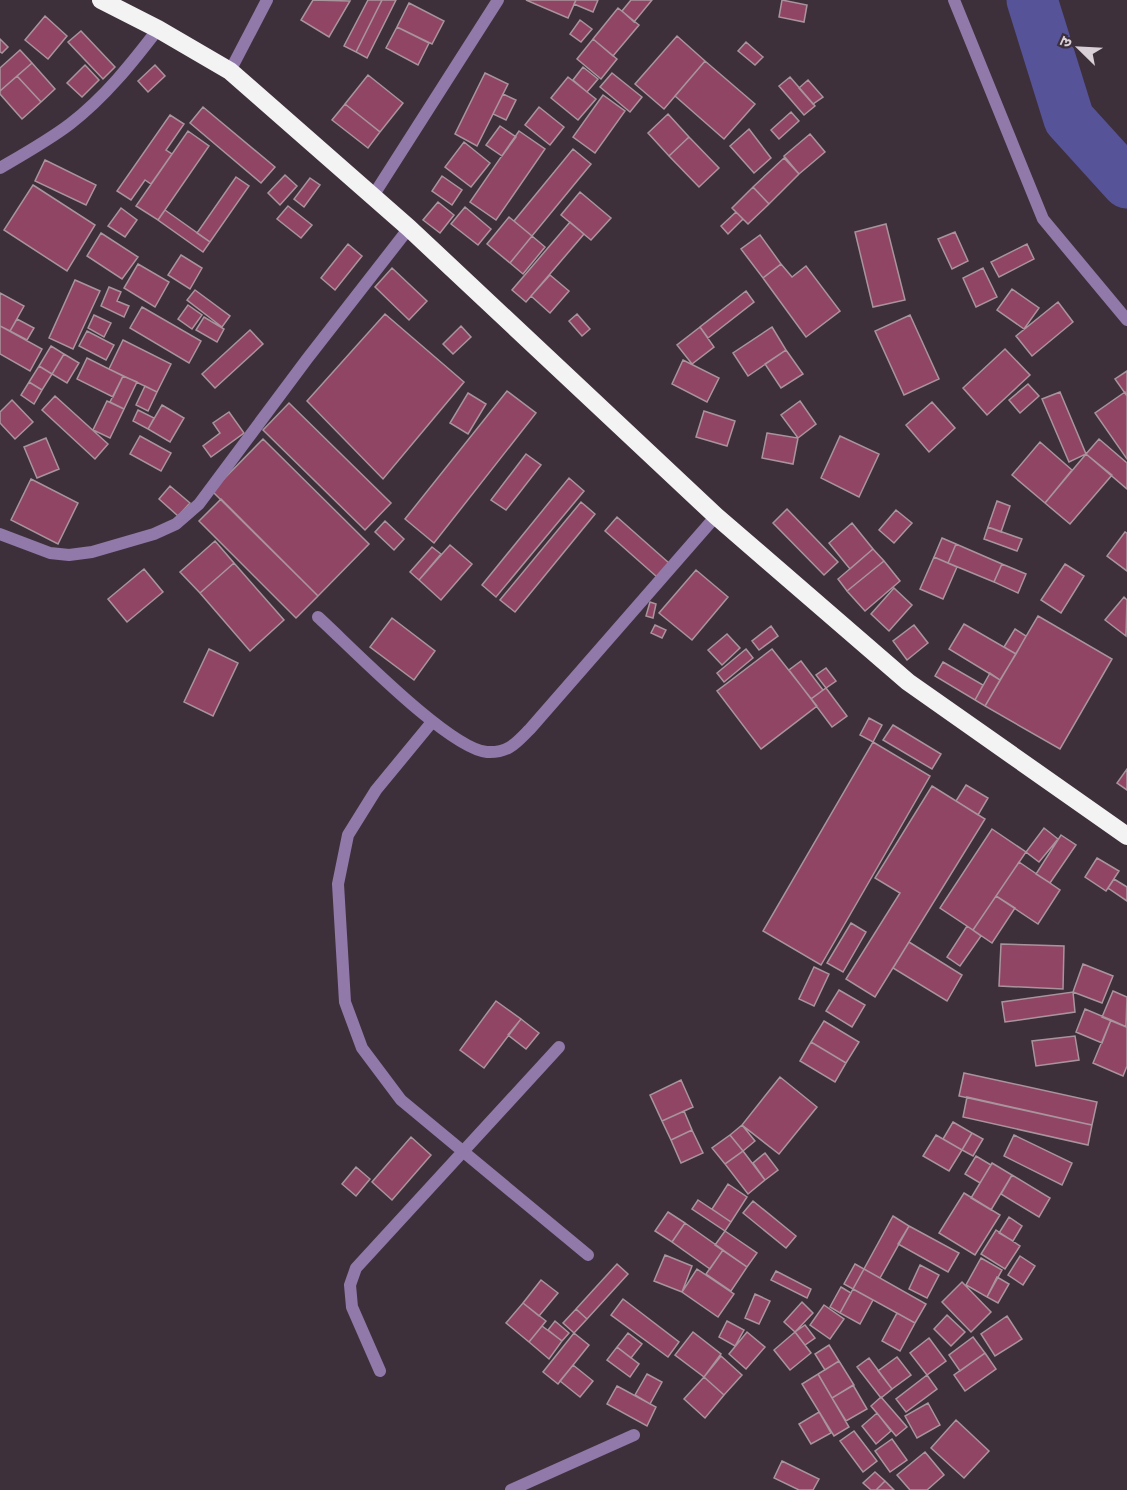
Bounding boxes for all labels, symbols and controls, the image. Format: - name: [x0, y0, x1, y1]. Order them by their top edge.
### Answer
- north arrow: [1049, 18, 1109, 78]
- text: उ: [1055, 33, 1076, 50]

